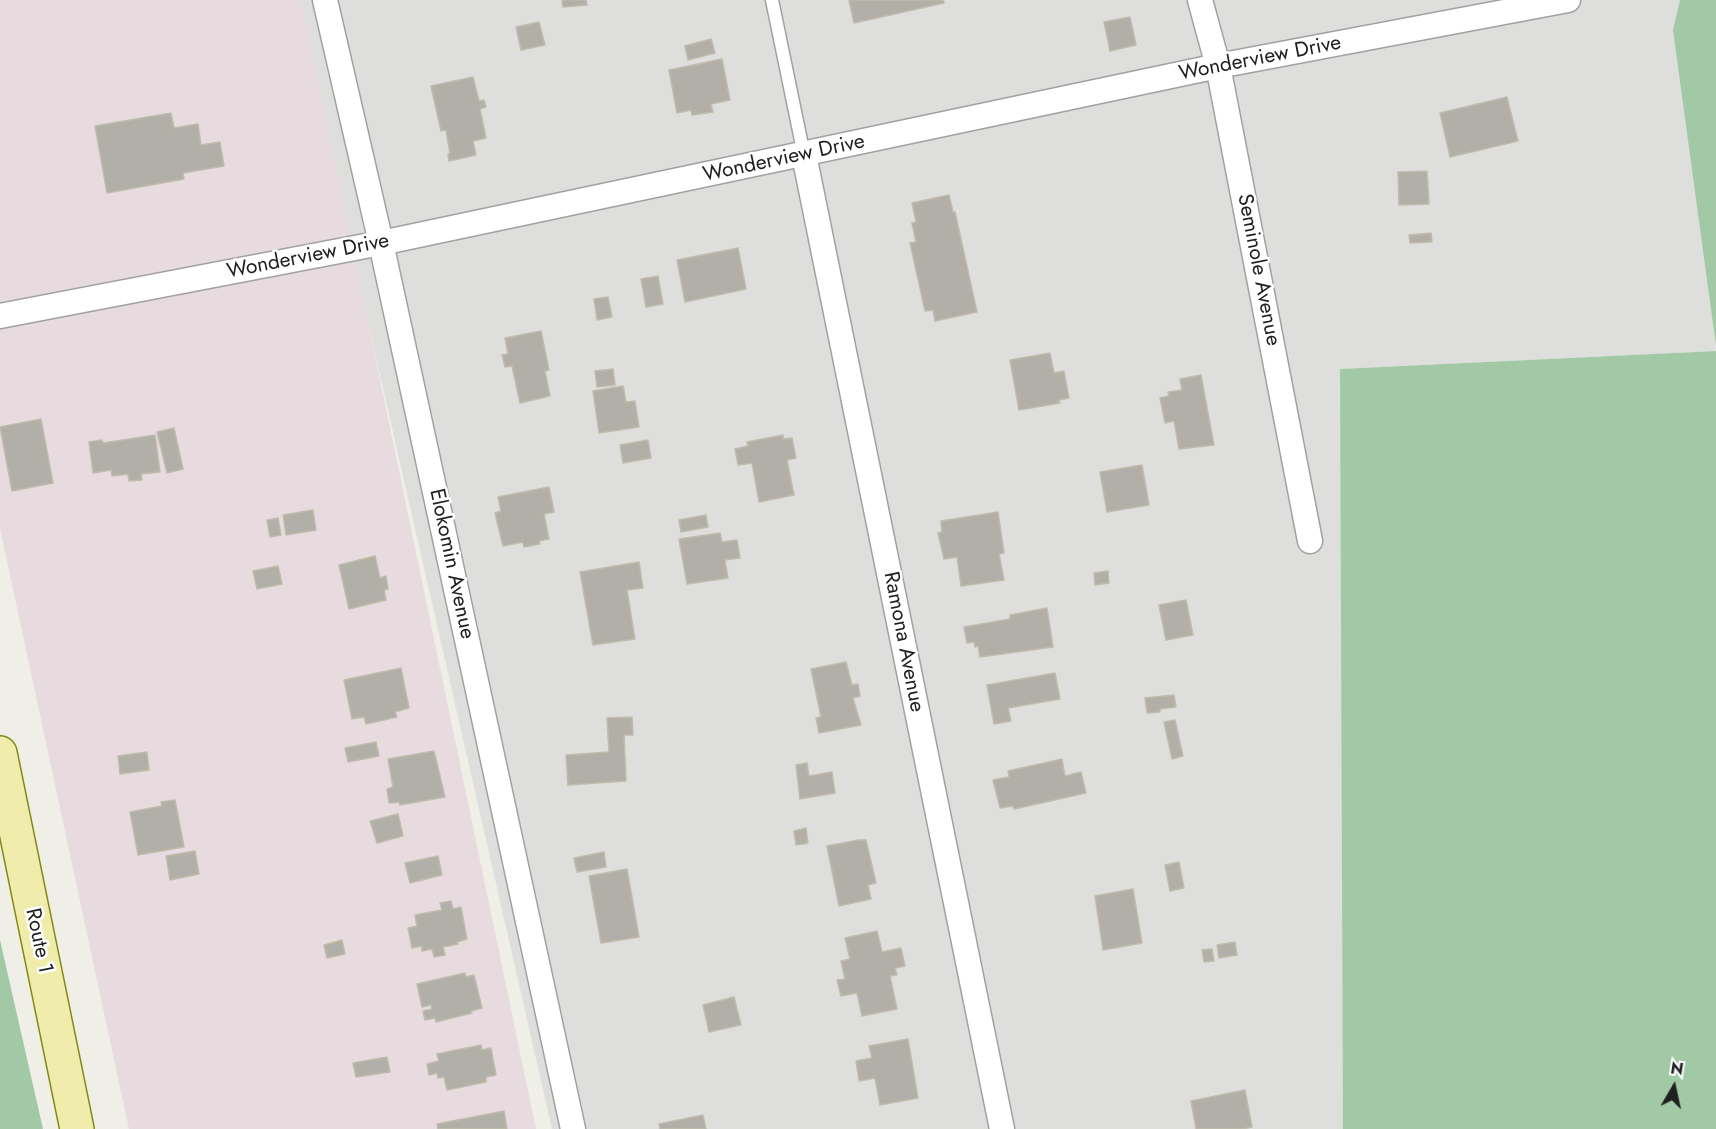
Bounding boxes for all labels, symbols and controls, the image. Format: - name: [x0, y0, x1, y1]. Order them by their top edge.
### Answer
- street label: Wonderview Drive: [1177, 31, 1343, 87]
- street label: Wonderview Drive: [701, 130, 867, 188]
- street label: Seminole Avenue: [1231, 192, 1285, 348]
- street label: Wonderview Drive: [225, 229, 391, 285]
- street label: Elokomin Avenue: [423, 487, 479, 641]
- street label: Ramona Avenue: [877, 570, 929, 714]
- street label: Route 1: [19, 906, 57, 976]
- text: N: [1669, 1056, 1685, 1081]
- north arrow: [1644, 1057, 1704, 1117]

